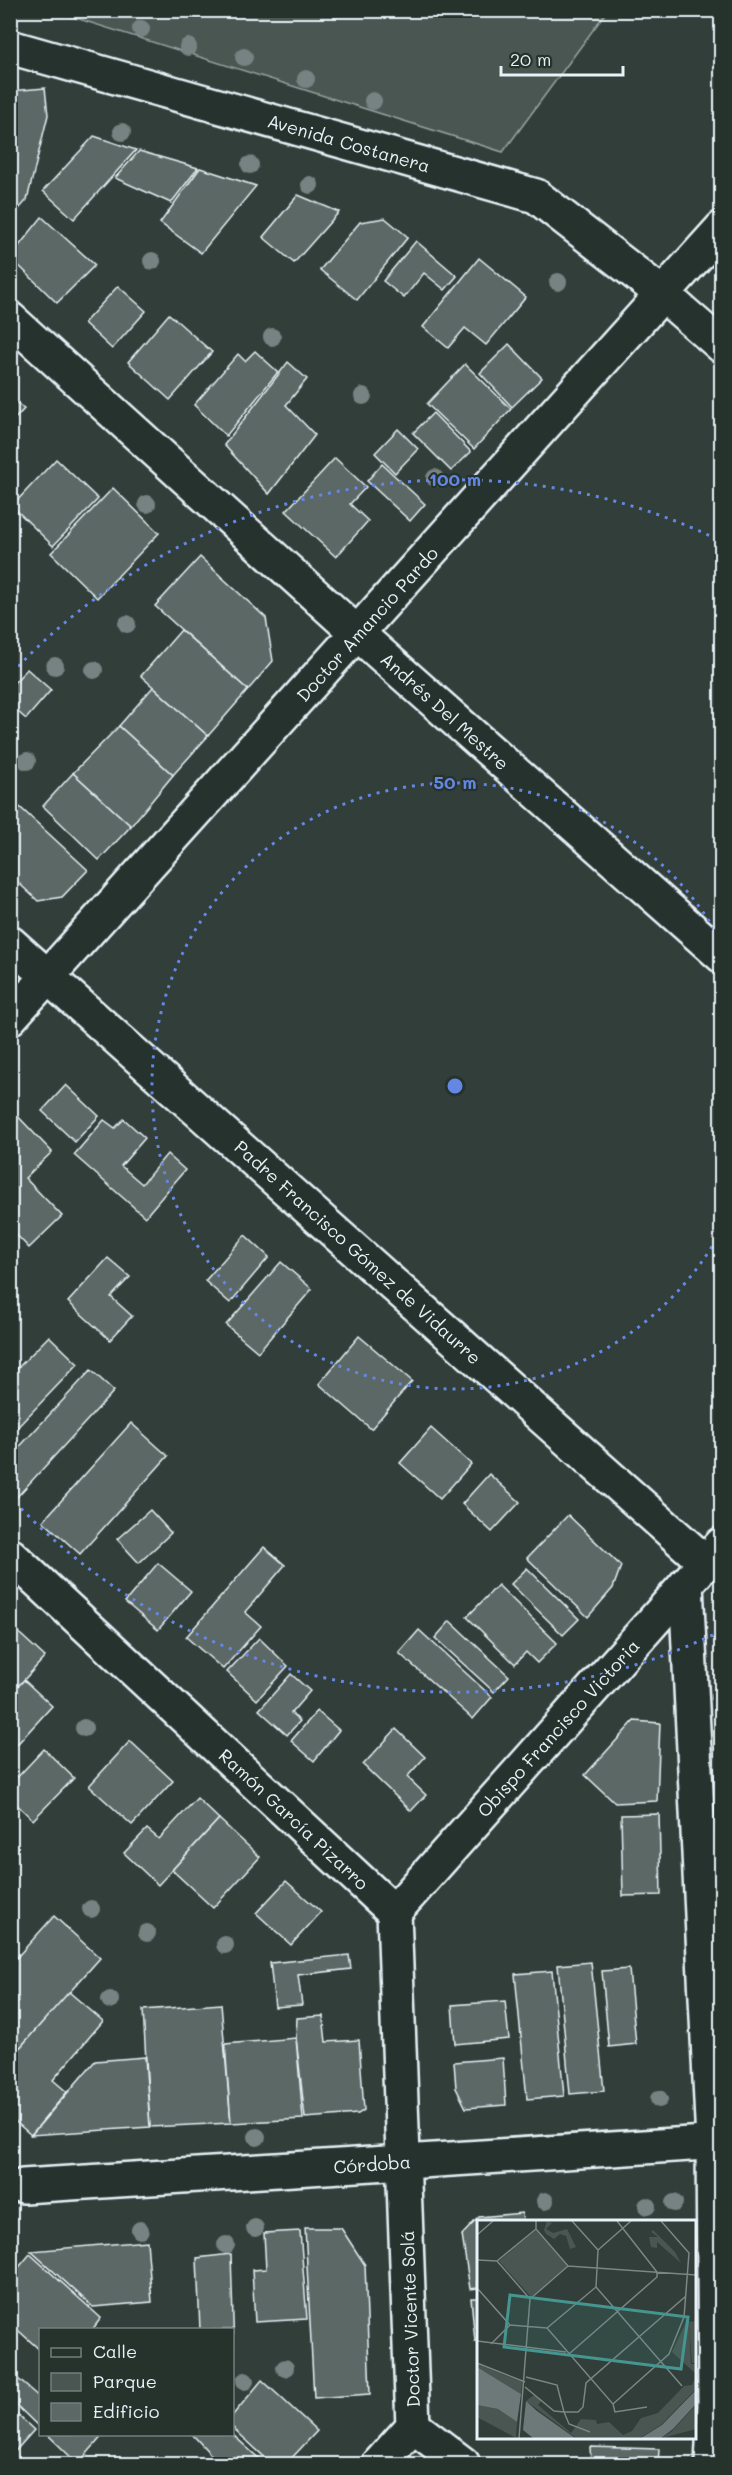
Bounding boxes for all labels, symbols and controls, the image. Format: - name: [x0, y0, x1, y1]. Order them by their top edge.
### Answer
- scale bar: [501, 39, 622, 77]
- text: 20 m: [510, 47, 551, 71]
- street label: Avenida Costanera: [265, 108, 433, 178]
- text: 100 m: [429, 467, 481, 491]
- street label: Doctor Amancio Pardo: [291, 541, 443, 707]
- street label: Andrés Del Mestre: [376, 647, 514, 775]
- text: 50 m: [434, 770, 476, 794]
- centre of rings: [445, 1076, 465, 1096]
- street label: Padre Francisco Gómez de Vidaurre: [230, 1135, 486, 1369]
- street label: Obispo Francisco Victoria: [472, 1634, 644, 1822]
- street label: Ramón García Pizarro: [214, 1743, 374, 1895]
- street label: Córdoba: [333, 2149, 411, 2179]
- inset map: [477, 2220, 696, 2439]
- street label: Doctor Vicente Solá: [395, 2230, 425, 2408]
- legend: [39, 2328, 234, 2436]
- text: Calle: [93, 2339, 137, 2363]
- text: Parque: [93, 2369, 157, 2393]
- text: Edificio: [93, 2399, 160, 2423]

